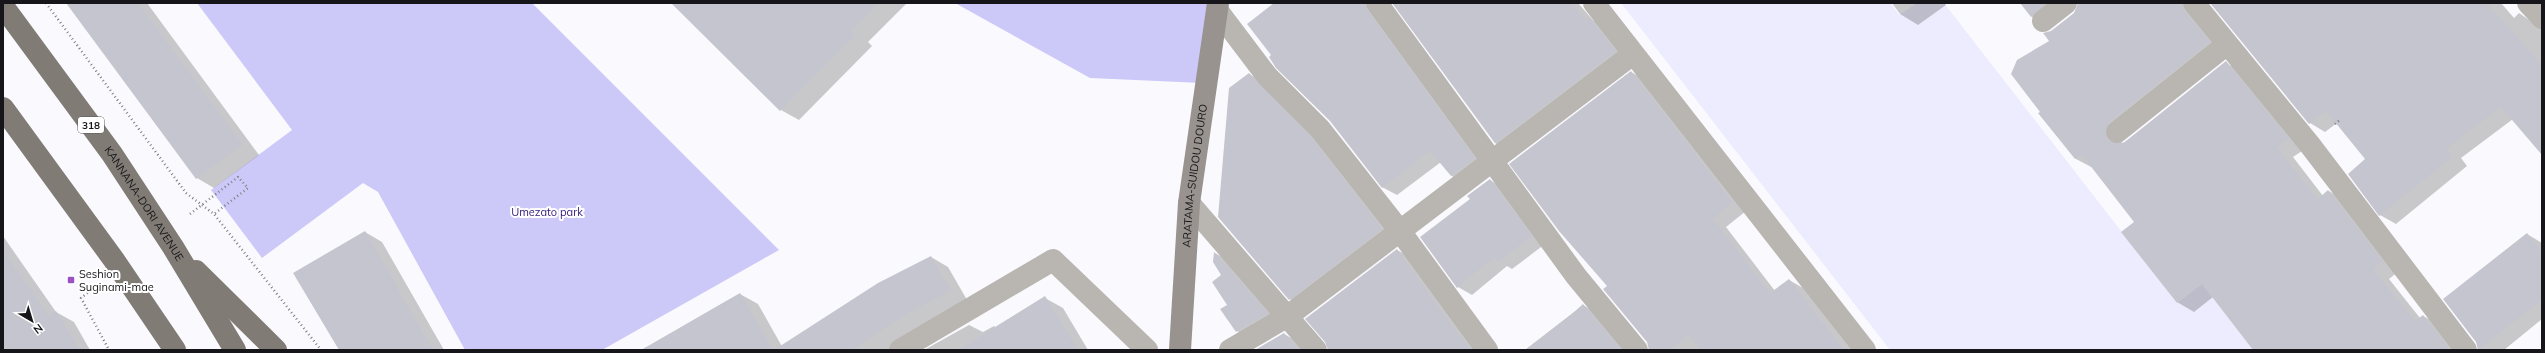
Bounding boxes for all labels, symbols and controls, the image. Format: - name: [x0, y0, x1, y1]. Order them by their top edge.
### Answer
- street label: ARATAMA-SUIDOU DOURO: [1179, 103, 1210, 248]
- road number: 318: [78, 117, 104, 133]
- street label: KANNANA-DORI AVENUE: [102, 143, 187, 264]
- park label: Umezato park: [511, 205, 583, 219]
- place label: Seshion Suginami-mae: [79, 267, 154, 294]
- marker: Seshion Suginami-mae: [66, 275, 76, 285]
- north arrow: [12, 301, 52, 341]
- text: N: [31, 321, 46, 337]

